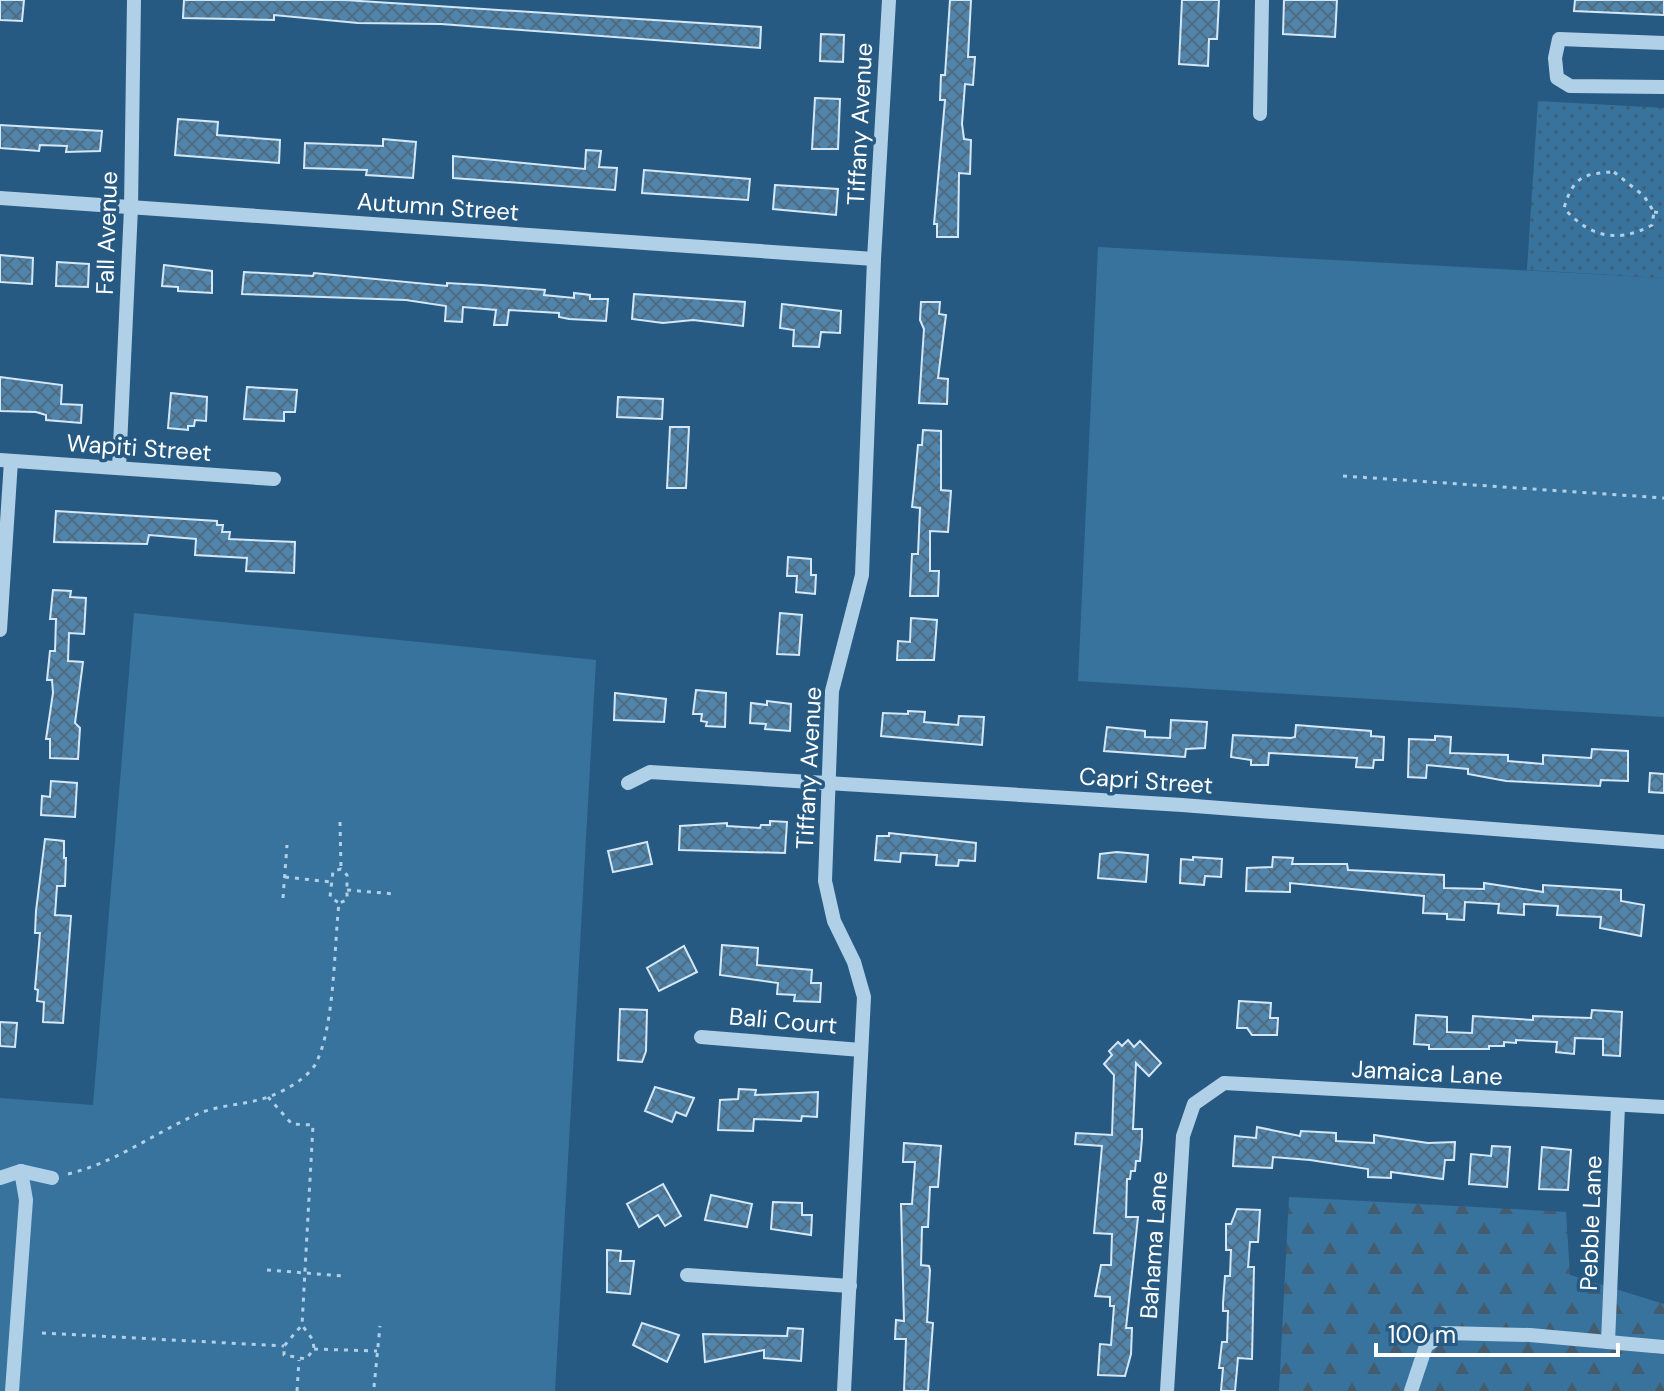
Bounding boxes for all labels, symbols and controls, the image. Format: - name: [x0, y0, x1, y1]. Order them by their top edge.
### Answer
- street label: Tiffany Avenue: [840, 42, 879, 206]
- street label: Fall Avenue: [89, 171, 124, 295]
- street label: Autumn Street: [356, 185, 520, 228]
- street label: Wapiti Street: [65, 427, 213, 468]
- street label: Tiffany Avenue: [789, 686, 828, 850]
- street label: Capri Street: [1078, 760, 1214, 801]
- street label: Bali Court: [728, 1000, 838, 1041]
- street label: Jamaica Lane: [1351, 1053, 1504, 1092]
- street label: Pebble Lane: [1573, 1155, 1608, 1291]
- street label: Bahama Lane: [1133, 1170, 1174, 1320]
- scale bar: [1376, 1307, 1618, 1357]
- text: 100 m: [1388, 1319, 1456, 1350]

